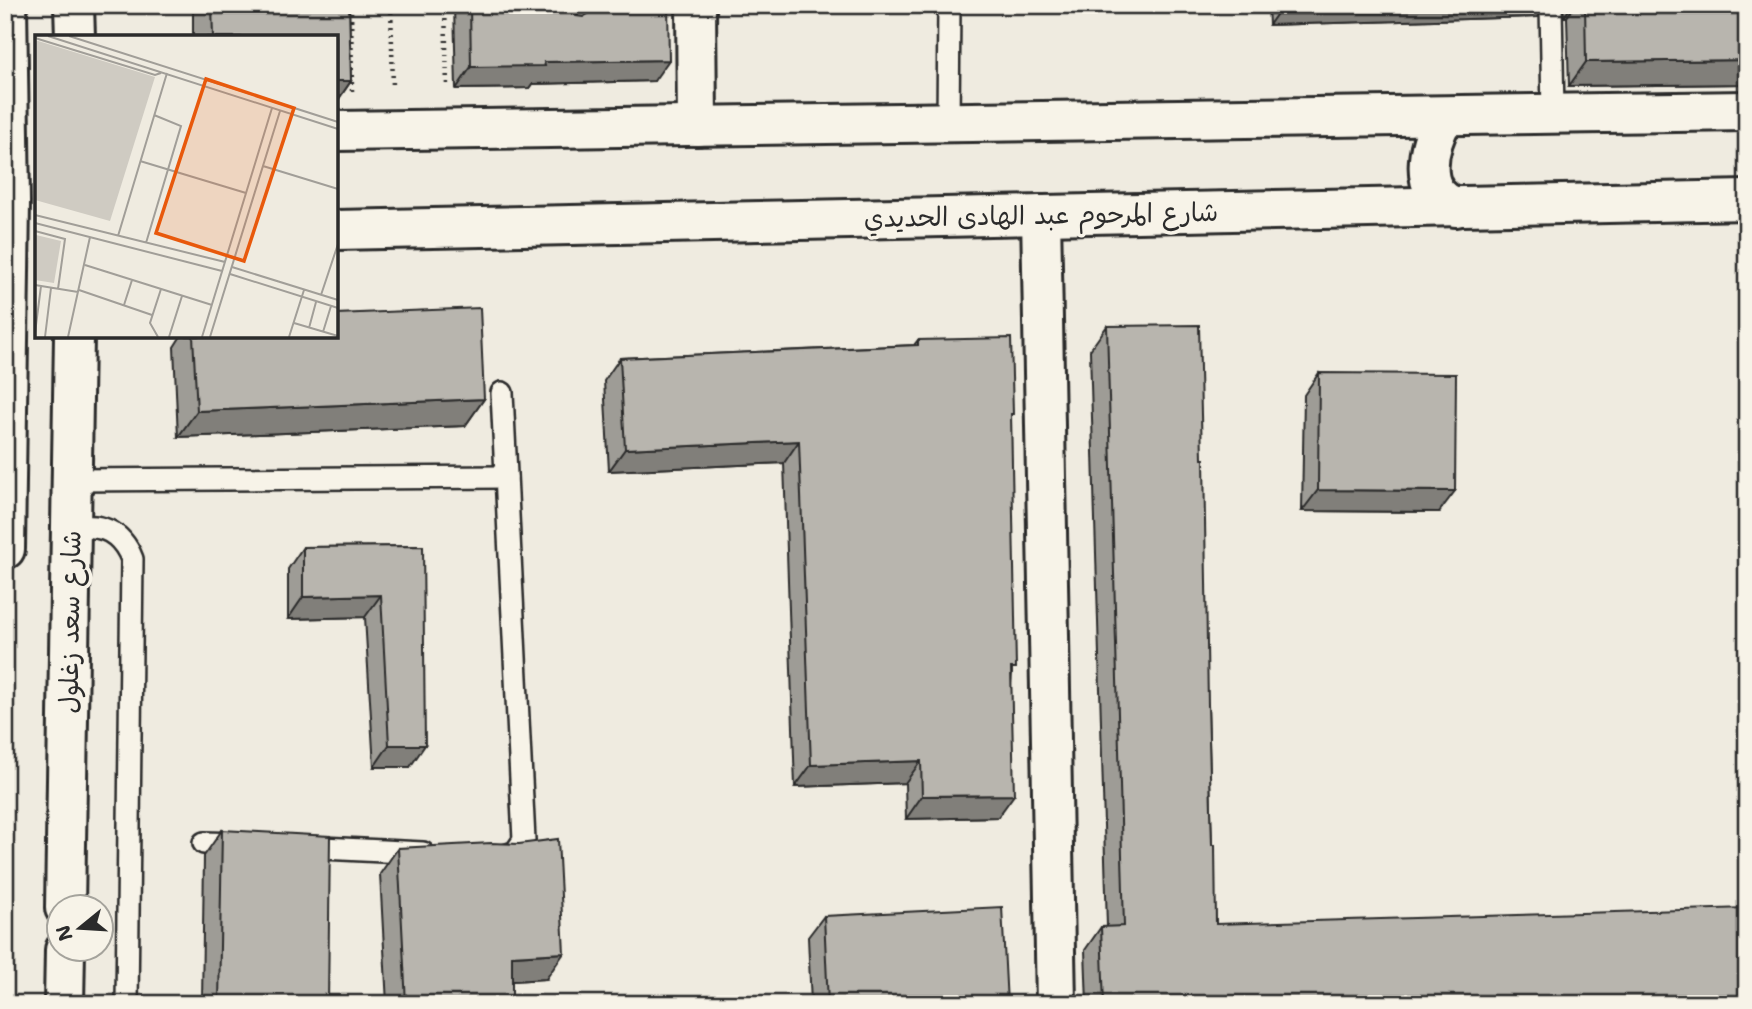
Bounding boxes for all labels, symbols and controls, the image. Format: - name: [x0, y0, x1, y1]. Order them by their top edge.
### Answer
- inset map: [35, 35, 338, 338]
- street label: شارع المرحوم عبد الهادى الحديدي: [864, 194, 1218, 238]
- street label: شارع سعد زغلول: [50, 530, 90, 714]
- north arrow: [46, 894, 116, 964]
- text: N: [50, 922, 79, 944]

